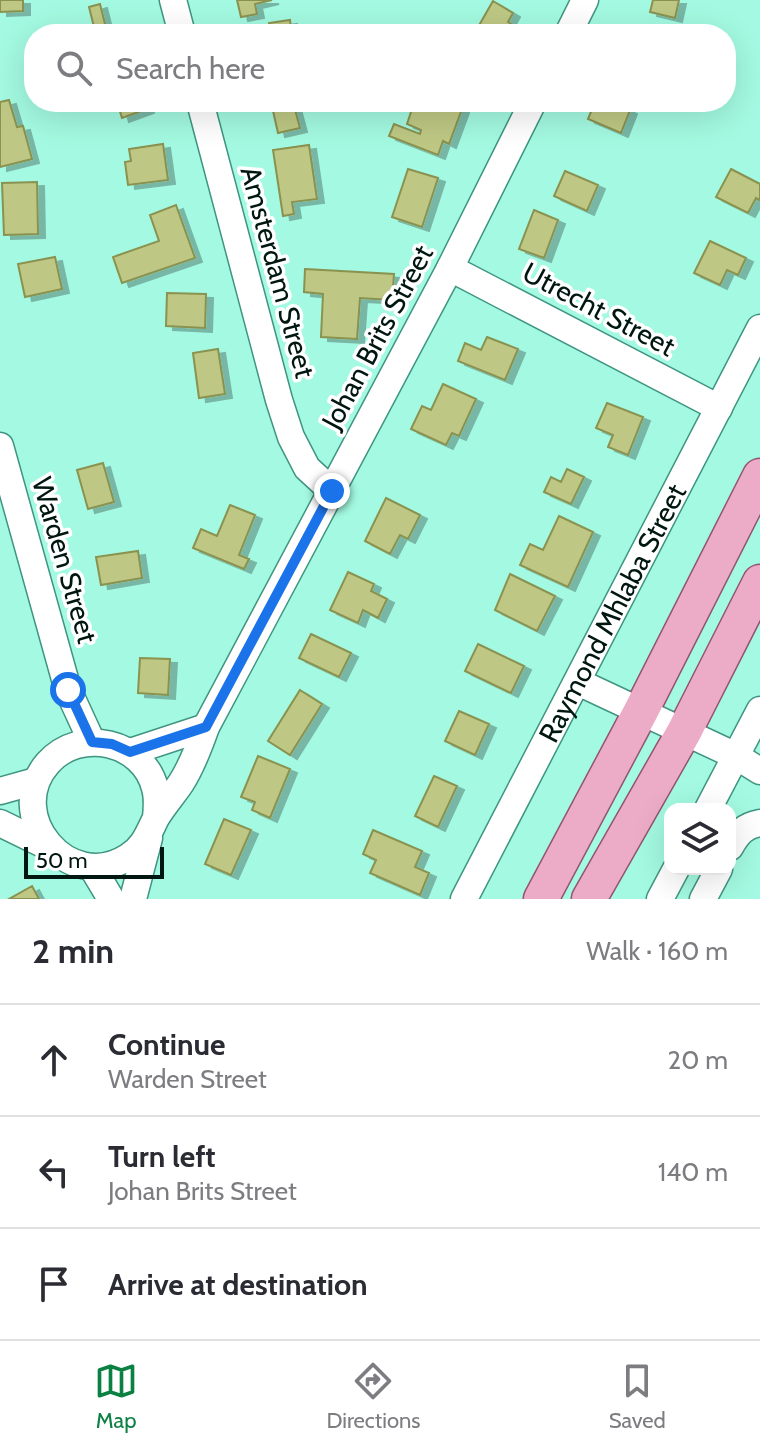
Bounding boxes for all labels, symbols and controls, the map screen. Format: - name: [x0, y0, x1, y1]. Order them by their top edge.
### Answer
- search box: [24, 24, 736, 112]
- icon: search: [52, 46, 96, 90]
- text: Search here: [116, 50, 265, 87]
- street label: Amsterdam Street: [233, 163, 323, 381]
- street label: Johan Brits Street: [314, 239, 440, 436]
- street label: Utrecht Street: [517, 255, 681, 363]
- street label: Warden Street: [25, 473, 105, 647]
- route end: [314, 473, 350, 509]
- street label: Raymond Mhlaba Street: [531, 478, 693, 748]
- route start: [50, 672, 86, 708]
- map controls: [664, 803, 736, 875]
- button: layers: [664, 803, 736, 875]
- scale bar: [24, 843, 164, 879]
- text: 50 m: [36, 847, 88, 874]
- text: 2 min: [32, 930, 114, 972]
- text: Walk · 160 m: [586, 935, 728, 967]
- text: Continue: [108, 1026, 225, 1063]
- icon: ahead: [32, 1038, 76, 1082]
- text: 20 m: [668, 1044, 728, 1076]
- text: Warden Street: [108, 1063, 267, 1095]
- text: Turn left: [108, 1138, 216, 1175]
- icon: left: [32, 1150, 76, 1194]
- text: 140 m: [658, 1156, 728, 1188]
- text: Johan Brits Street: [108, 1175, 297, 1207]
- icon: arrive: [32, 1262, 76, 1306]
- text: Arrive at destination: [108, 1266, 368, 1303]
- tab: Map: [94, 1359, 138, 1434]
- tab: Directions: [326, 1359, 420, 1434]
- tab: Saved: [609, 1359, 666, 1434]

